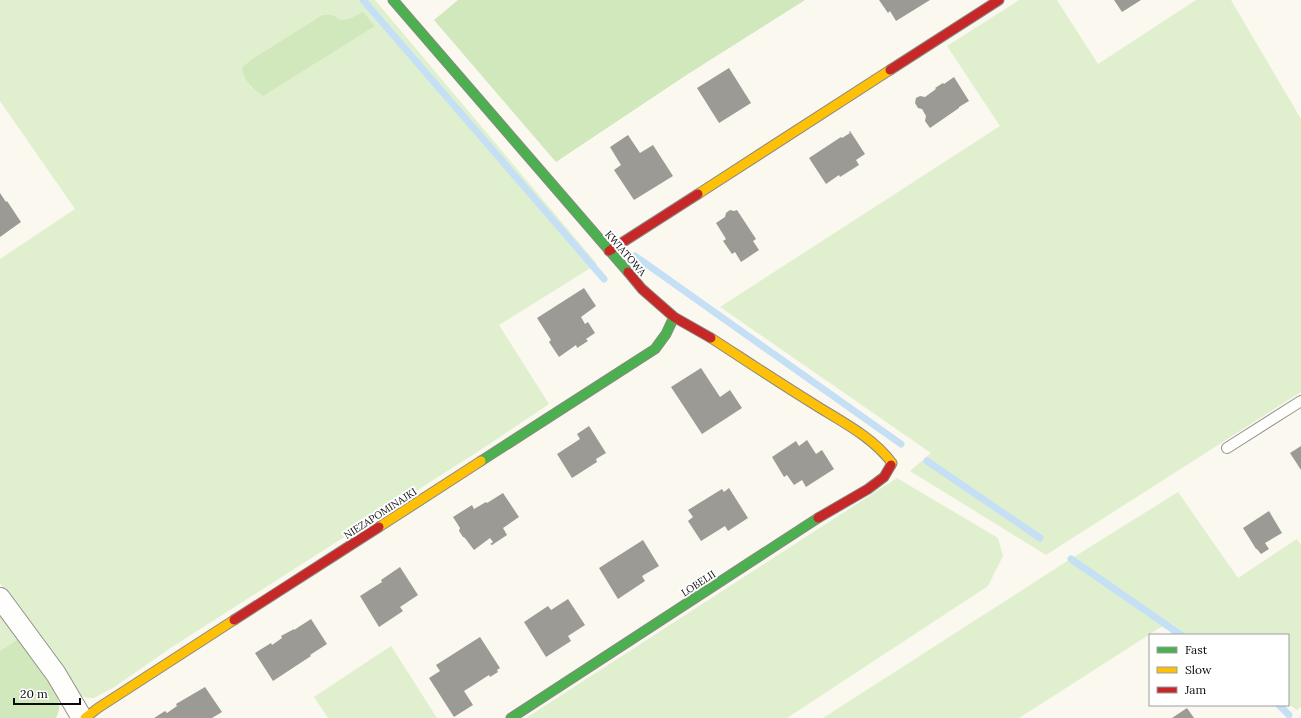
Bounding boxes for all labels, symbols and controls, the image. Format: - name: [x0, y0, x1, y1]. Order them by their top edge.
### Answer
- street label: KWIATOWA: [602, 228, 649, 279]
- street label: NIEZAPOMINAJKI: [341, 485, 419, 542]
- street label: LOBELII: [679, 568, 718, 599]
- legend: [1149, 634, 1289, 706]
- text: Fast: [1185, 642, 1208, 657]
- text: Slow: [1185, 662, 1212, 677]
- scale bar: [14, 680, 80, 706]
- text: Jam: [1184, 682, 1206, 697]
- text: 20 m: [20, 686, 48, 701]

